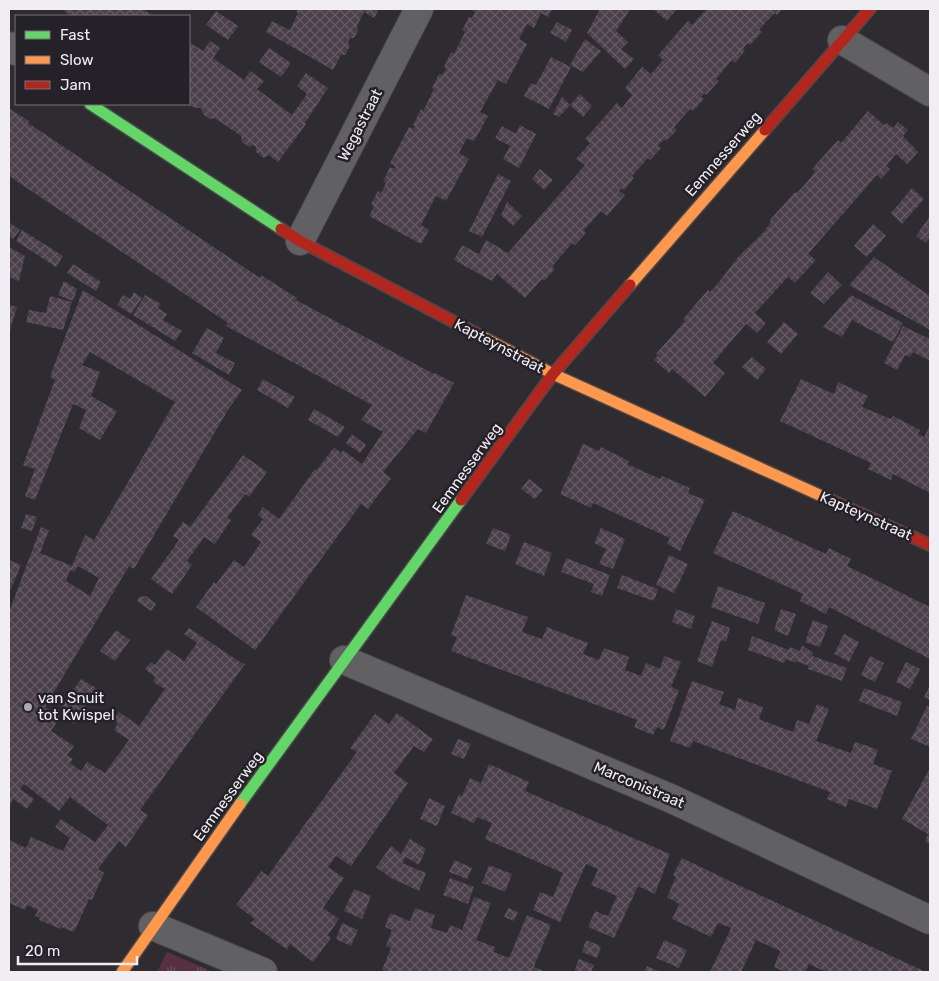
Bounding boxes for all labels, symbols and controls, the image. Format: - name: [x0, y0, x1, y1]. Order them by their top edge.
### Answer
- legend: [15, 15, 190, 105]
- text: Fast: [60, 26, 90, 44]
- text: Slow: [60, 51, 93, 69]
- text: Jam: [60, 76, 91, 94]
- street label: Wegastraat: [334, 86, 386, 164]
- street label: Eemnesserweg: [681, 108, 765, 200]
- street label: Kapteynstraat: [451, 315, 547, 377]
- street label: Eemnesserweg: [428, 420, 506, 516]
- street label: Kapteynstraat: [817, 488, 915, 544]
- place label: van Snuit tot Kwispel: [38, 689, 115, 724]
- marker: van Snuit tot Kwispel: [22, 701, 34, 713]
- street label: Eemnesserweg: [189, 748, 267, 844]
- street label: Marconistraat: [591, 758, 687, 812]
- scale bar: [18, 934, 136, 966]
- text: 20 m: [25, 942, 60, 960]

